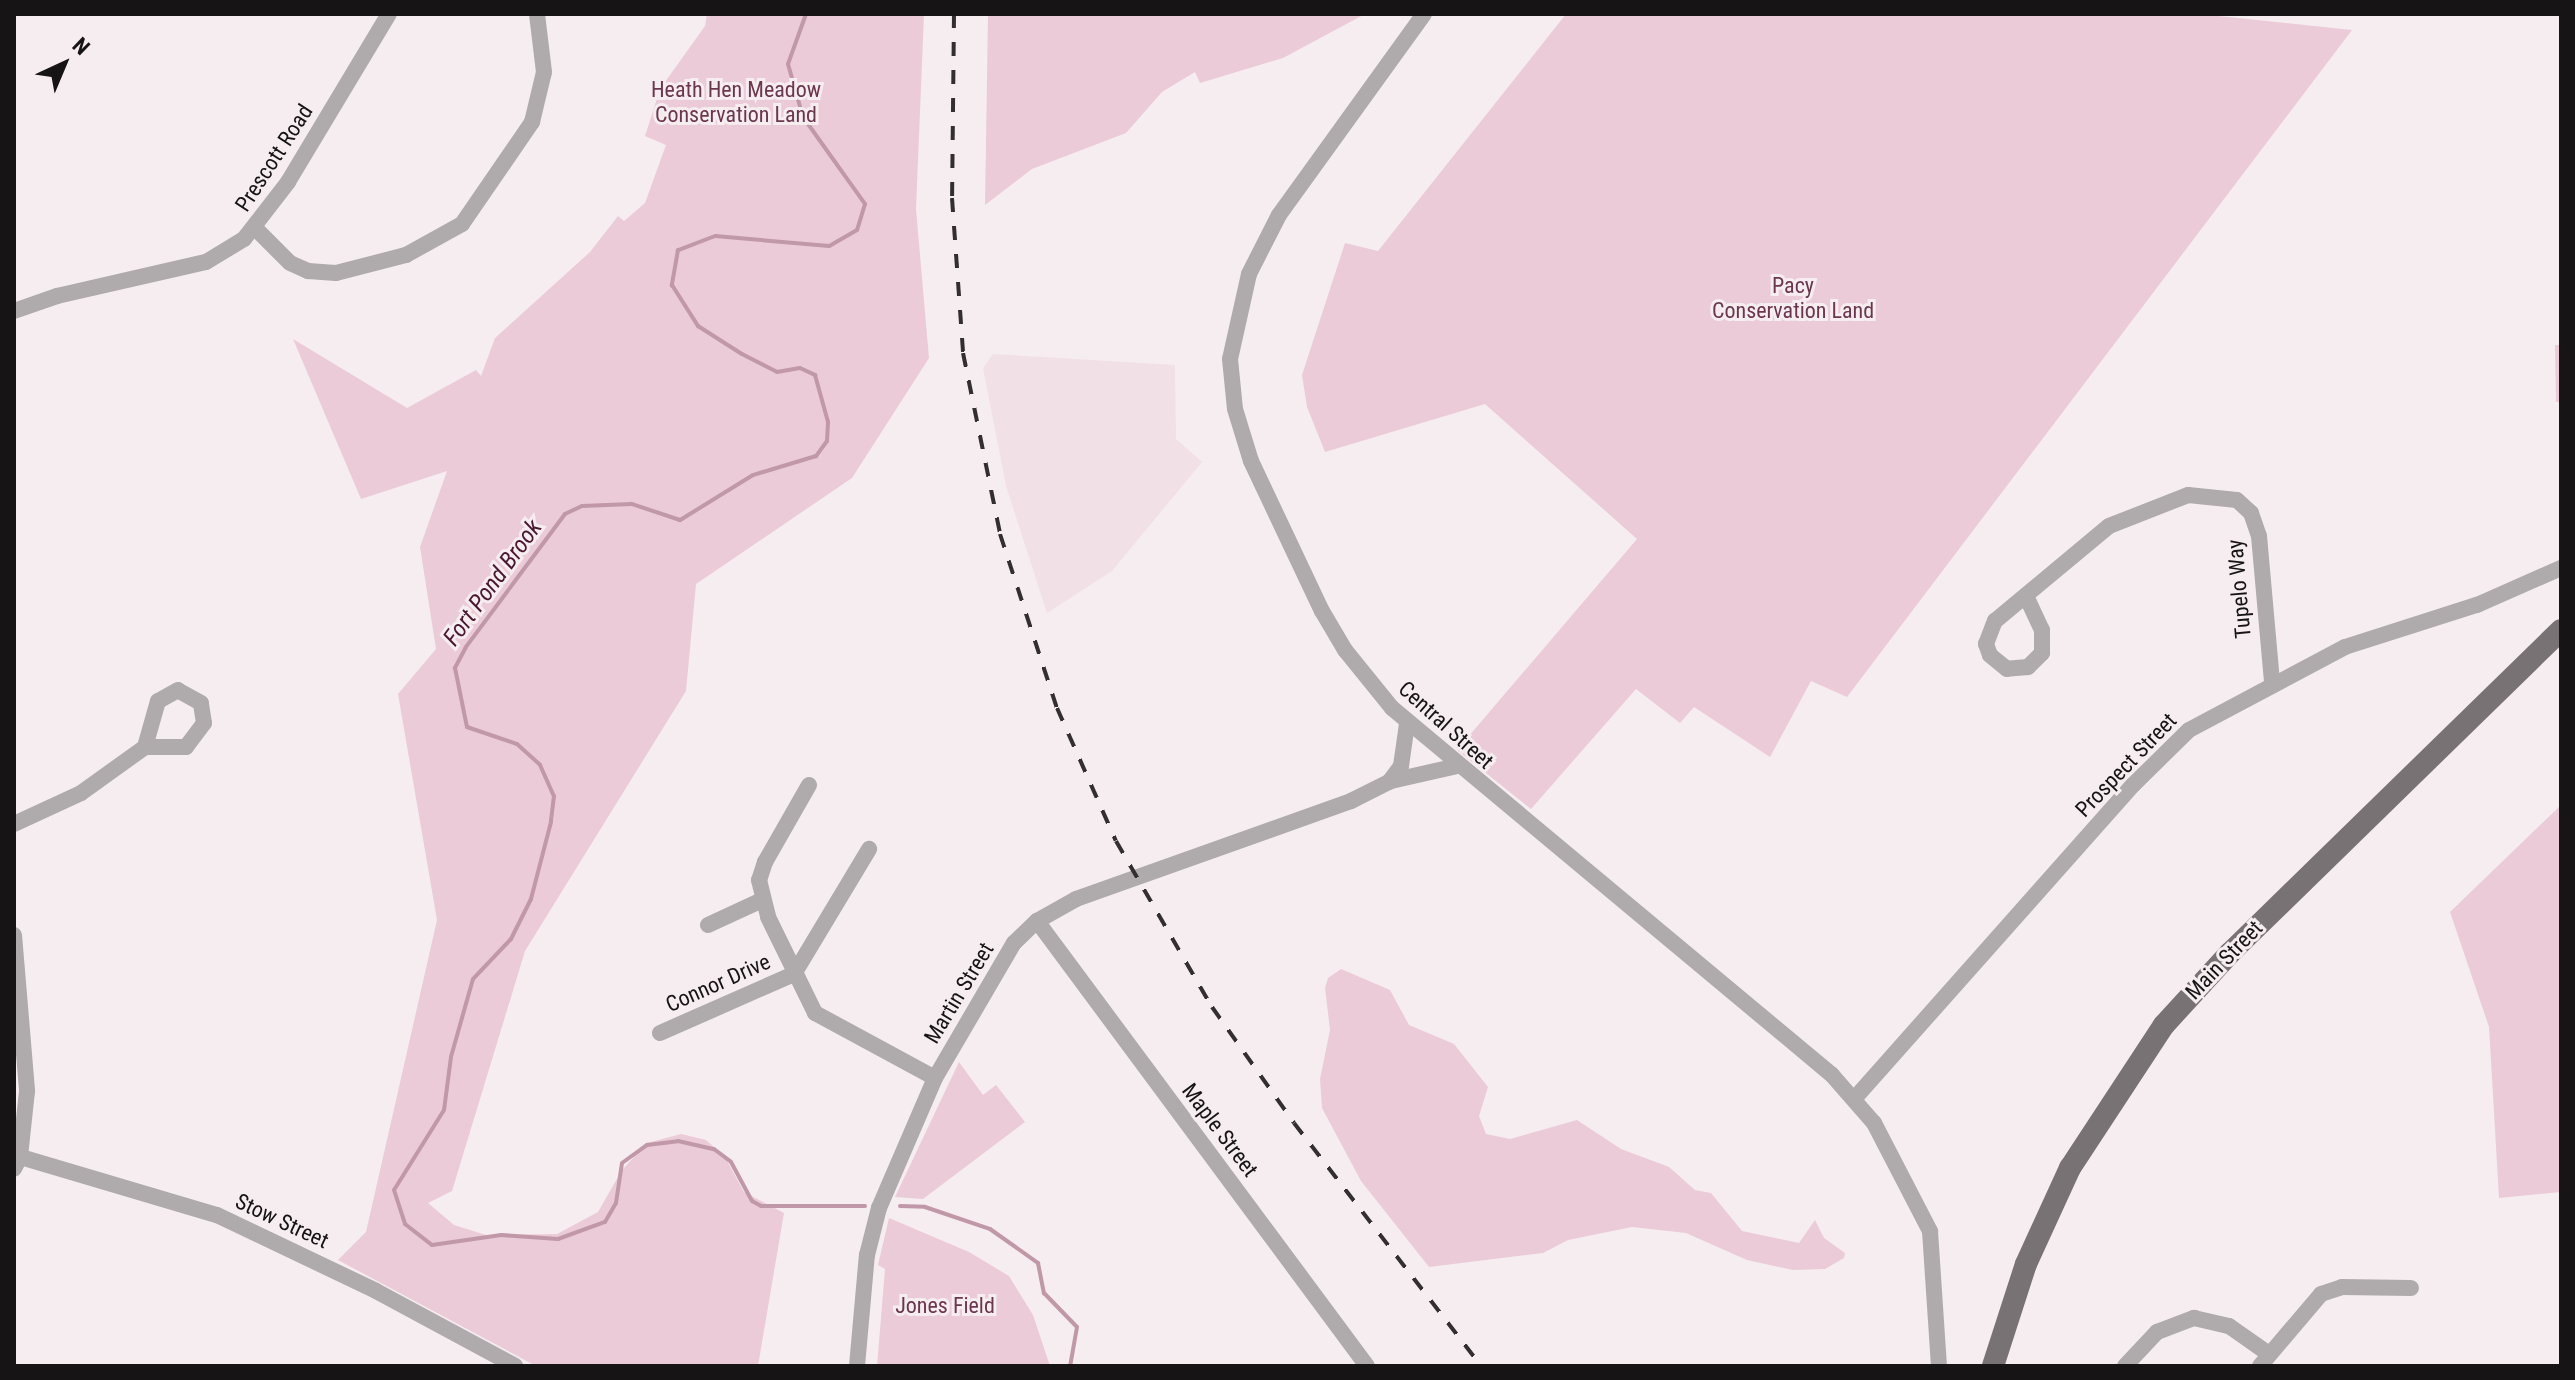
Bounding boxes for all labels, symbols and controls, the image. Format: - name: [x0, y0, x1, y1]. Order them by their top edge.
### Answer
- north arrow: [24, 24, 104, 104]
- text: N: [67, 33, 95, 60]
- park label: Heath Hen Meadow Conservation Land: [651, 76, 821, 128]
- street label: Prescott Road: [230, 99, 318, 217]
- park label: Pacy Conservation Land: [1712, 272, 1874, 324]
- water label: Fort Pond Brook: [438, 514, 548, 652]
- street label: Tupelo Way: [2222, 538, 2256, 640]
- street label: Central Street: [1393, 676, 1499, 774]
- street label: Prospect Street: [2070, 708, 2182, 822]
- street label: Main Street: [2180, 915, 2268, 1005]
- street label: Martin Street: [919, 938, 999, 1048]
- street label: Connor Drive: [662, 948, 774, 1018]
- street label: Maple Street: [1176, 1078, 1264, 1182]
- street label: Stow Street: [231, 1188, 333, 1254]
- park label: Jones Field: [895, 1293, 995, 1319]

